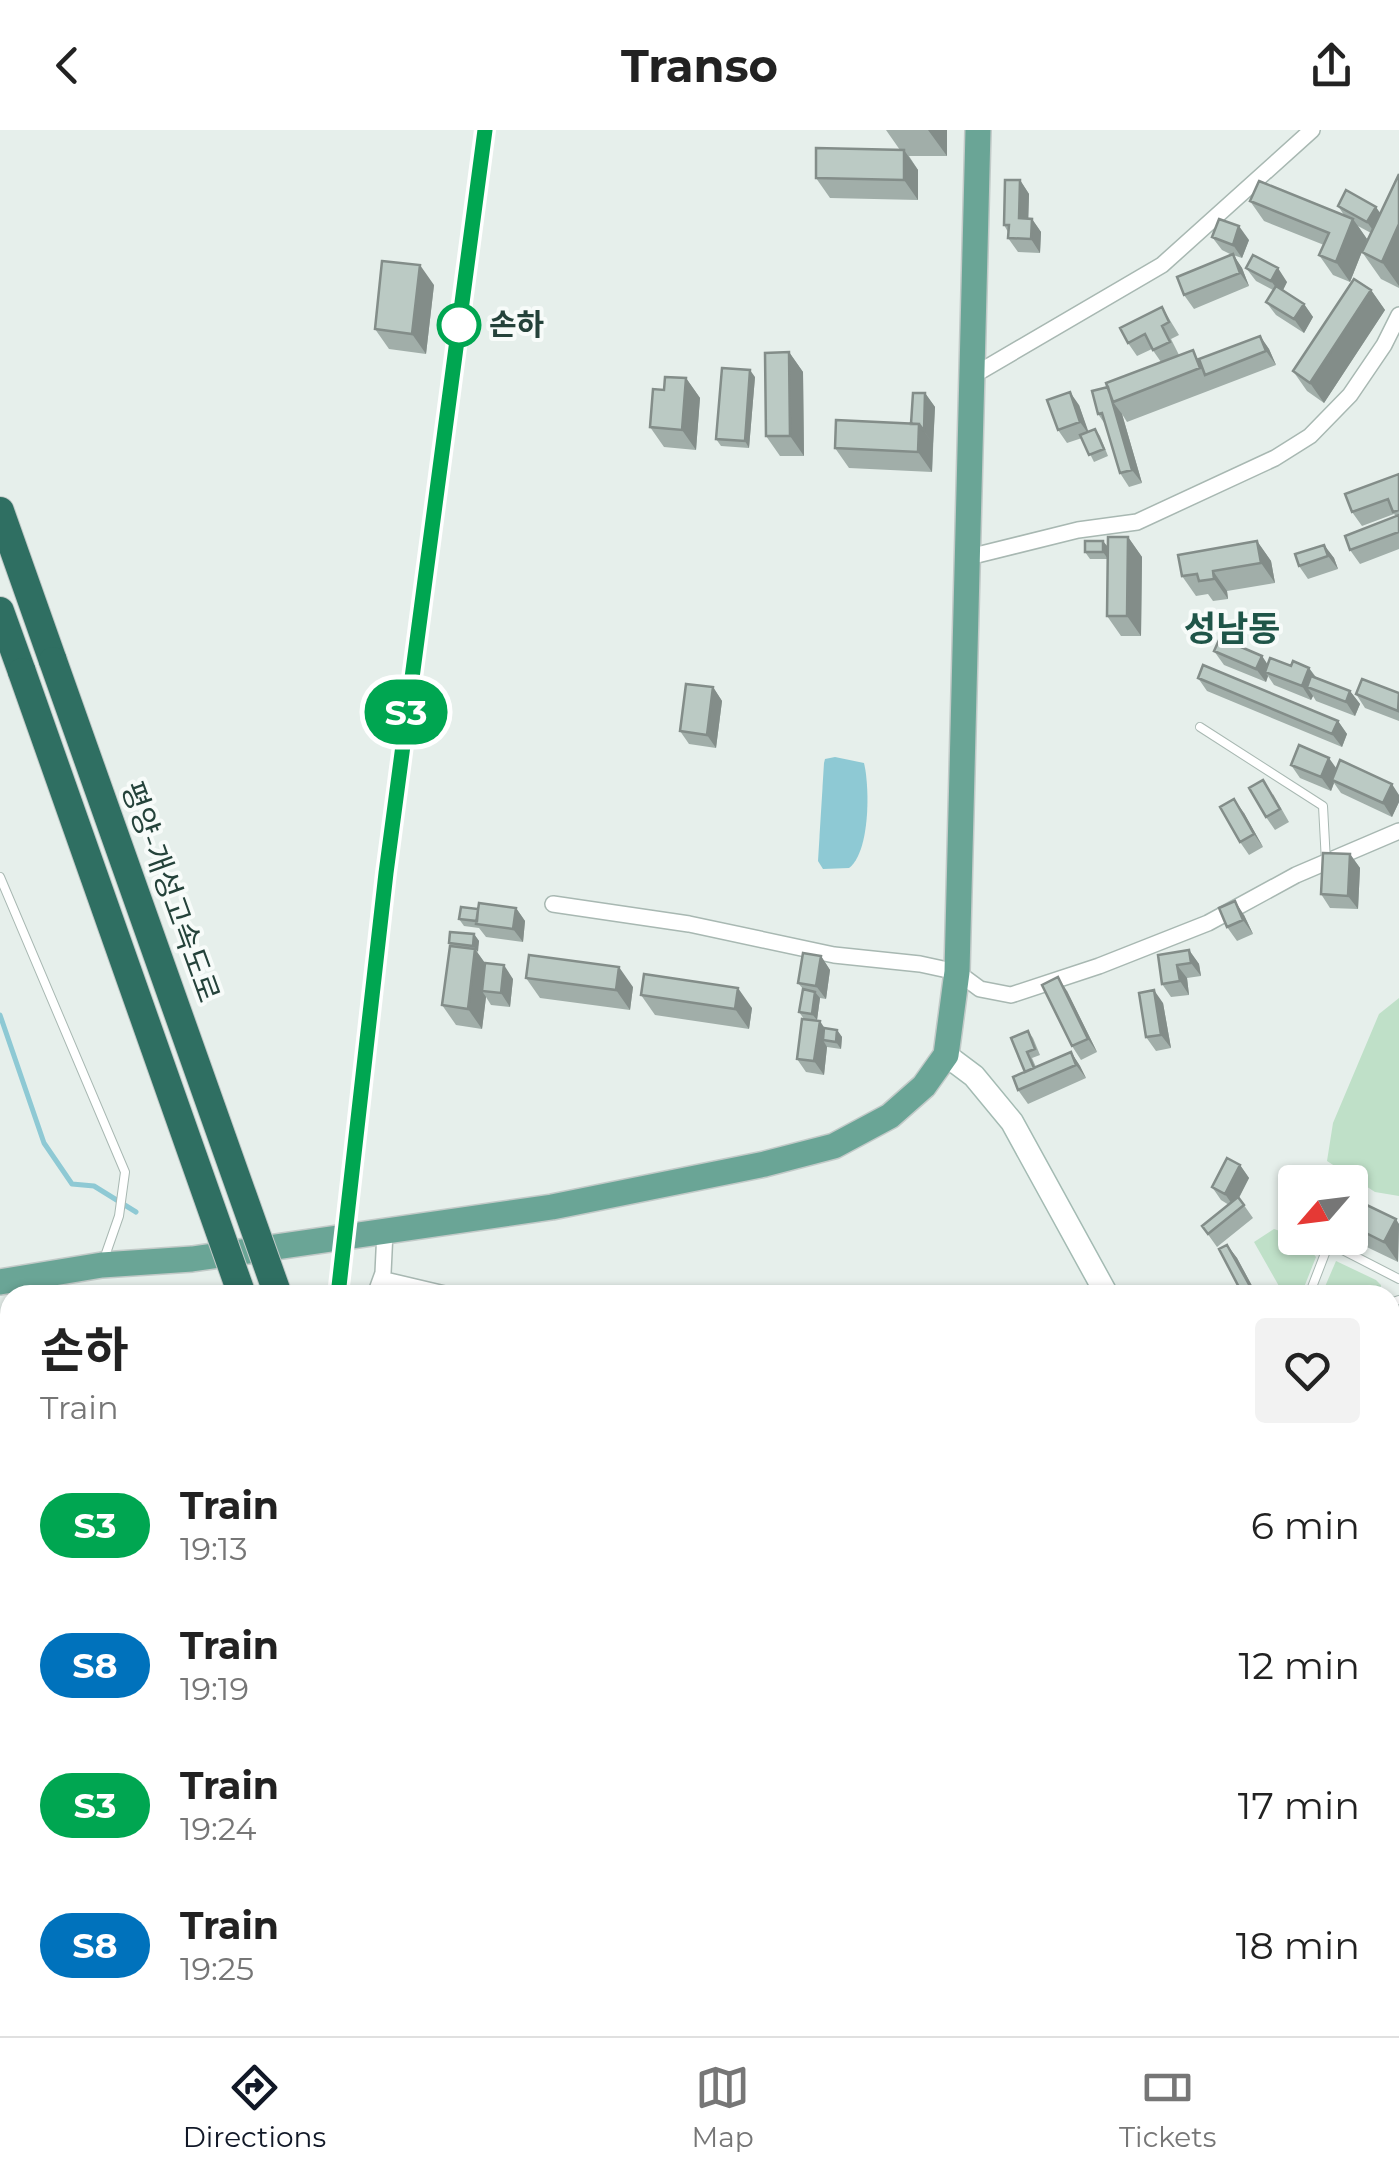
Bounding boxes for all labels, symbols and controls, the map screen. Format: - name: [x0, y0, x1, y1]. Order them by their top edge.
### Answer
- icon: back: [40, 38, 95, 93]
- text: Transo: [621, 38, 778, 93]
- icon: share: [1304, 38, 1359, 93]
- marker: 손하: [438, 304, 480, 346]
- place label: 손하: [489, 306, 544, 343]
- district label: 성남동: [1184, 607, 1280, 650]
- line badge: S3: [361, 680, 451, 744]
- text: S3: [385, 691, 427, 734]
- street label: 평양-개성고속도로: [113, 776, 228, 1007]
- north arrow: [1278, 1165, 1368, 1255]
- map controls: [1278, 1165, 1368, 1255]
- button: heart: [1255, 1318, 1360, 1423]
- text: 손하: [40, 1321, 128, 1379]
- text: Train: [40, 1388, 119, 1427]
- text: Train: [180, 1482, 279, 1529]
- text: 6 min: [1251, 1502, 1360, 1549]
- text: S3: [74, 1504, 116, 1547]
- text: 19:13: [180, 1529, 247, 1568]
- text: Train: [180, 1622, 279, 1669]
- text: 12 min: [1239, 1642, 1360, 1689]
- text: S8: [72, 1644, 118, 1687]
- text: 19:19: [180, 1669, 249, 1708]
- text: Train: [180, 1762, 279, 1809]
- text: 17 min: [1238, 1782, 1360, 1829]
- text: S3: [74, 1784, 116, 1827]
- text: 19:24: [180, 1809, 256, 1848]
- text: Train: [180, 1902, 279, 1949]
- text: 18 min: [1236, 1922, 1360, 1969]
- text: S8: [72, 1924, 118, 1967]
- text: 19:25: [180, 1949, 254, 1988]
- tab: Directions: [183, 2060, 326, 2154]
- tab: Map: [691, 2060, 754, 2154]
- tab: Tickets: [1119, 2060, 1216, 2154]

